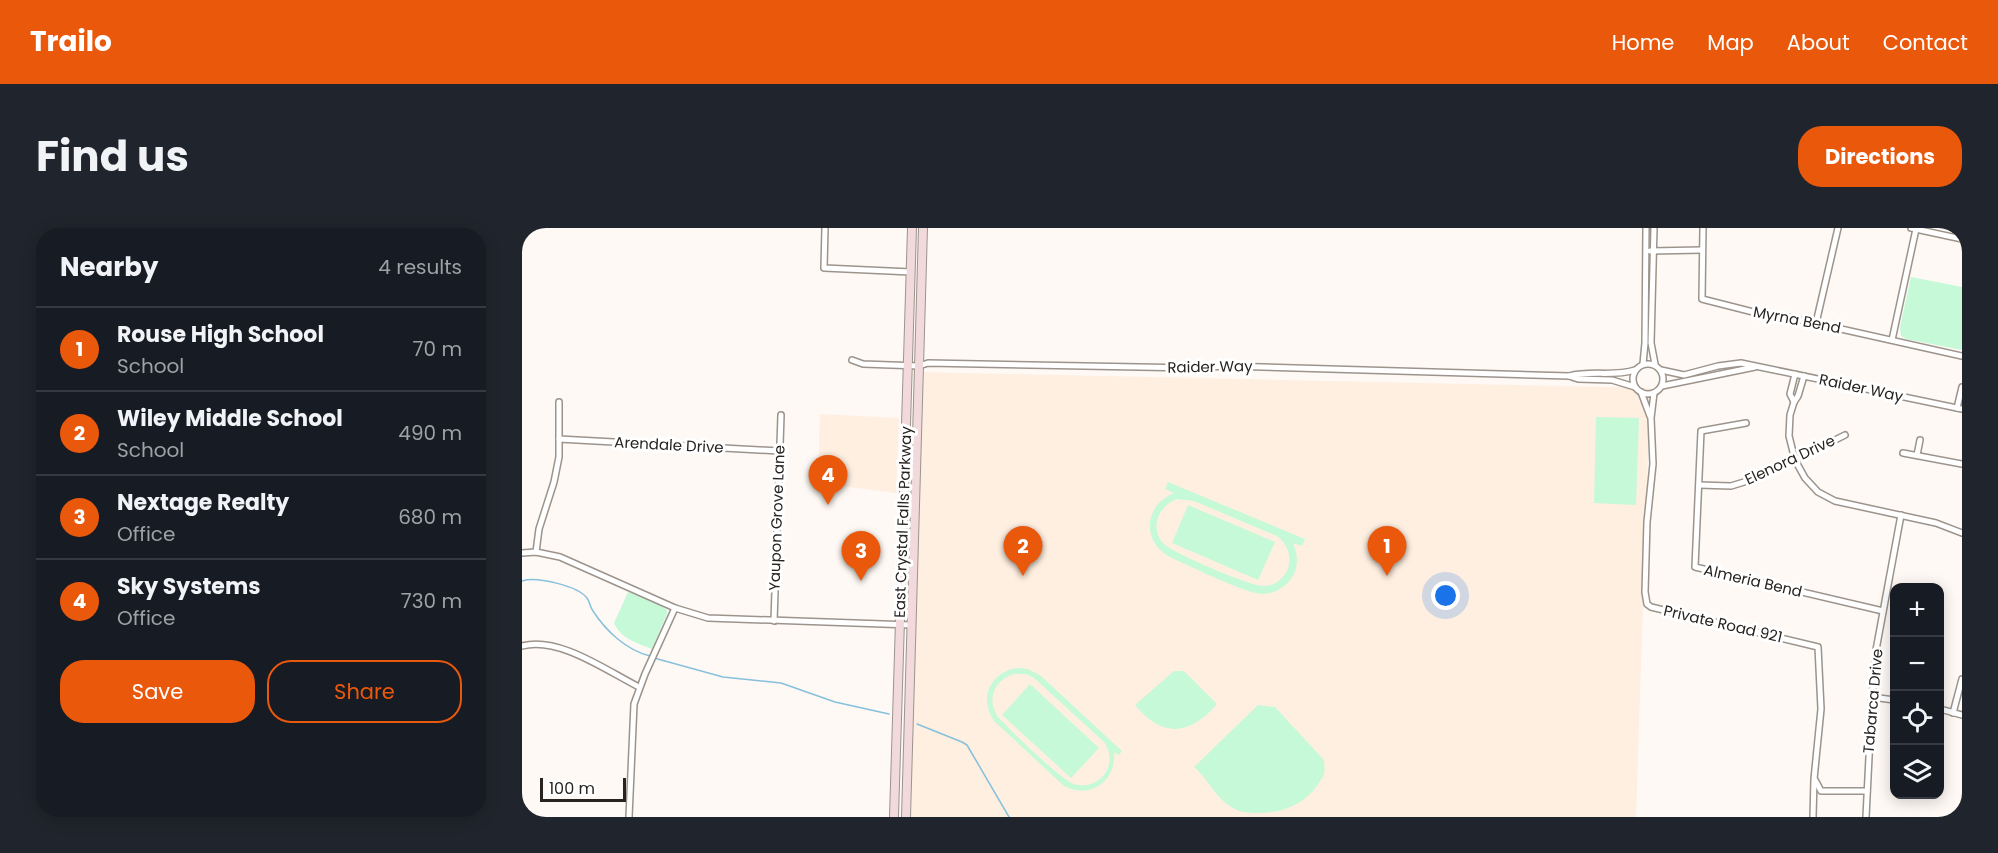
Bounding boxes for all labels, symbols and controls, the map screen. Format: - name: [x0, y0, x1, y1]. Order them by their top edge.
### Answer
- text: Trailo: [30, 22, 112, 61]
- text: Home: [1612, 28, 1674, 57]
- text: Map: [1707, 28, 1754, 57]
- text: About: [1787, 28, 1850, 57]
- text: Contact: [1883, 28, 1968, 57]
- button: Directions: [1798, 126, 1962, 187]
- text: Find us: [36, 127, 189, 186]
- text: Nearby: [60, 249, 158, 285]
- text: 4 results: [378, 253, 462, 281]
- street label: Myrna Bend: [1751, 301, 1843, 338]
- text: Rouse High School: [117, 319, 324, 350]
- text: 1: [76, 335, 83, 363]
- text: 70 m: [413, 335, 462, 363]
- text: School: [117, 352, 184, 380]
- street label: Raider Way: [1167, 355, 1253, 378]
- street label: Raider Way: [1817, 368, 1906, 407]
- text: Wiley Middle School: [117, 403, 343, 434]
- text: 2: [74, 419, 85, 447]
- text: 490 m: [398, 419, 462, 447]
- street label: East Crystal Falls Parkway: [889, 425, 916, 618]
- street label: Elenora Drive: [1741, 429, 1838, 490]
- street label: Arendale Drive: [614, 431, 724, 458]
- text: School: [117, 436, 184, 464]
- street label: Yaupon Grove Lane: [763, 445, 790, 591]
- pin: 4: [808, 456, 848, 505]
- text: Nextage Realty: [117, 487, 289, 518]
- text: 3: [73, 503, 86, 531]
- text: 680 m: [398, 503, 462, 531]
- text: Office: [117, 520, 175, 548]
- pin: 2: [1004, 526, 1042, 576]
- pin: 1: [1368, 526, 1406, 576]
- pin: 3: [842, 532, 880, 581]
- street label: Almeria Bend: [1702, 559, 1804, 602]
- text: Sky Systems: [117, 571, 260, 602]
- your location: [1431, 581, 1460, 610]
- map controls: [1890, 583, 1944, 799]
- button: +: [1890, 583, 1944, 637]
- text: 4: [73, 587, 86, 615]
- text: 730 m: [401, 587, 462, 615]
- street label: Private Road 921: [1662, 600, 1785, 647]
- text: Office: [117, 604, 175, 632]
- button: −: [1890, 637, 1944, 691]
- street label: Tabarca Drive: [1857, 648, 1888, 754]
- button: Save: [60, 660, 255, 723]
- button: Share: [267, 660, 462, 723]
- button: locate: [1890, 691, 1944, 745]
- button: layers: [1890, 745, 1944, 799]
- scale bar: [540, 775, 626, 802]
- text: 100 m: [549, 777, 595, 800]

